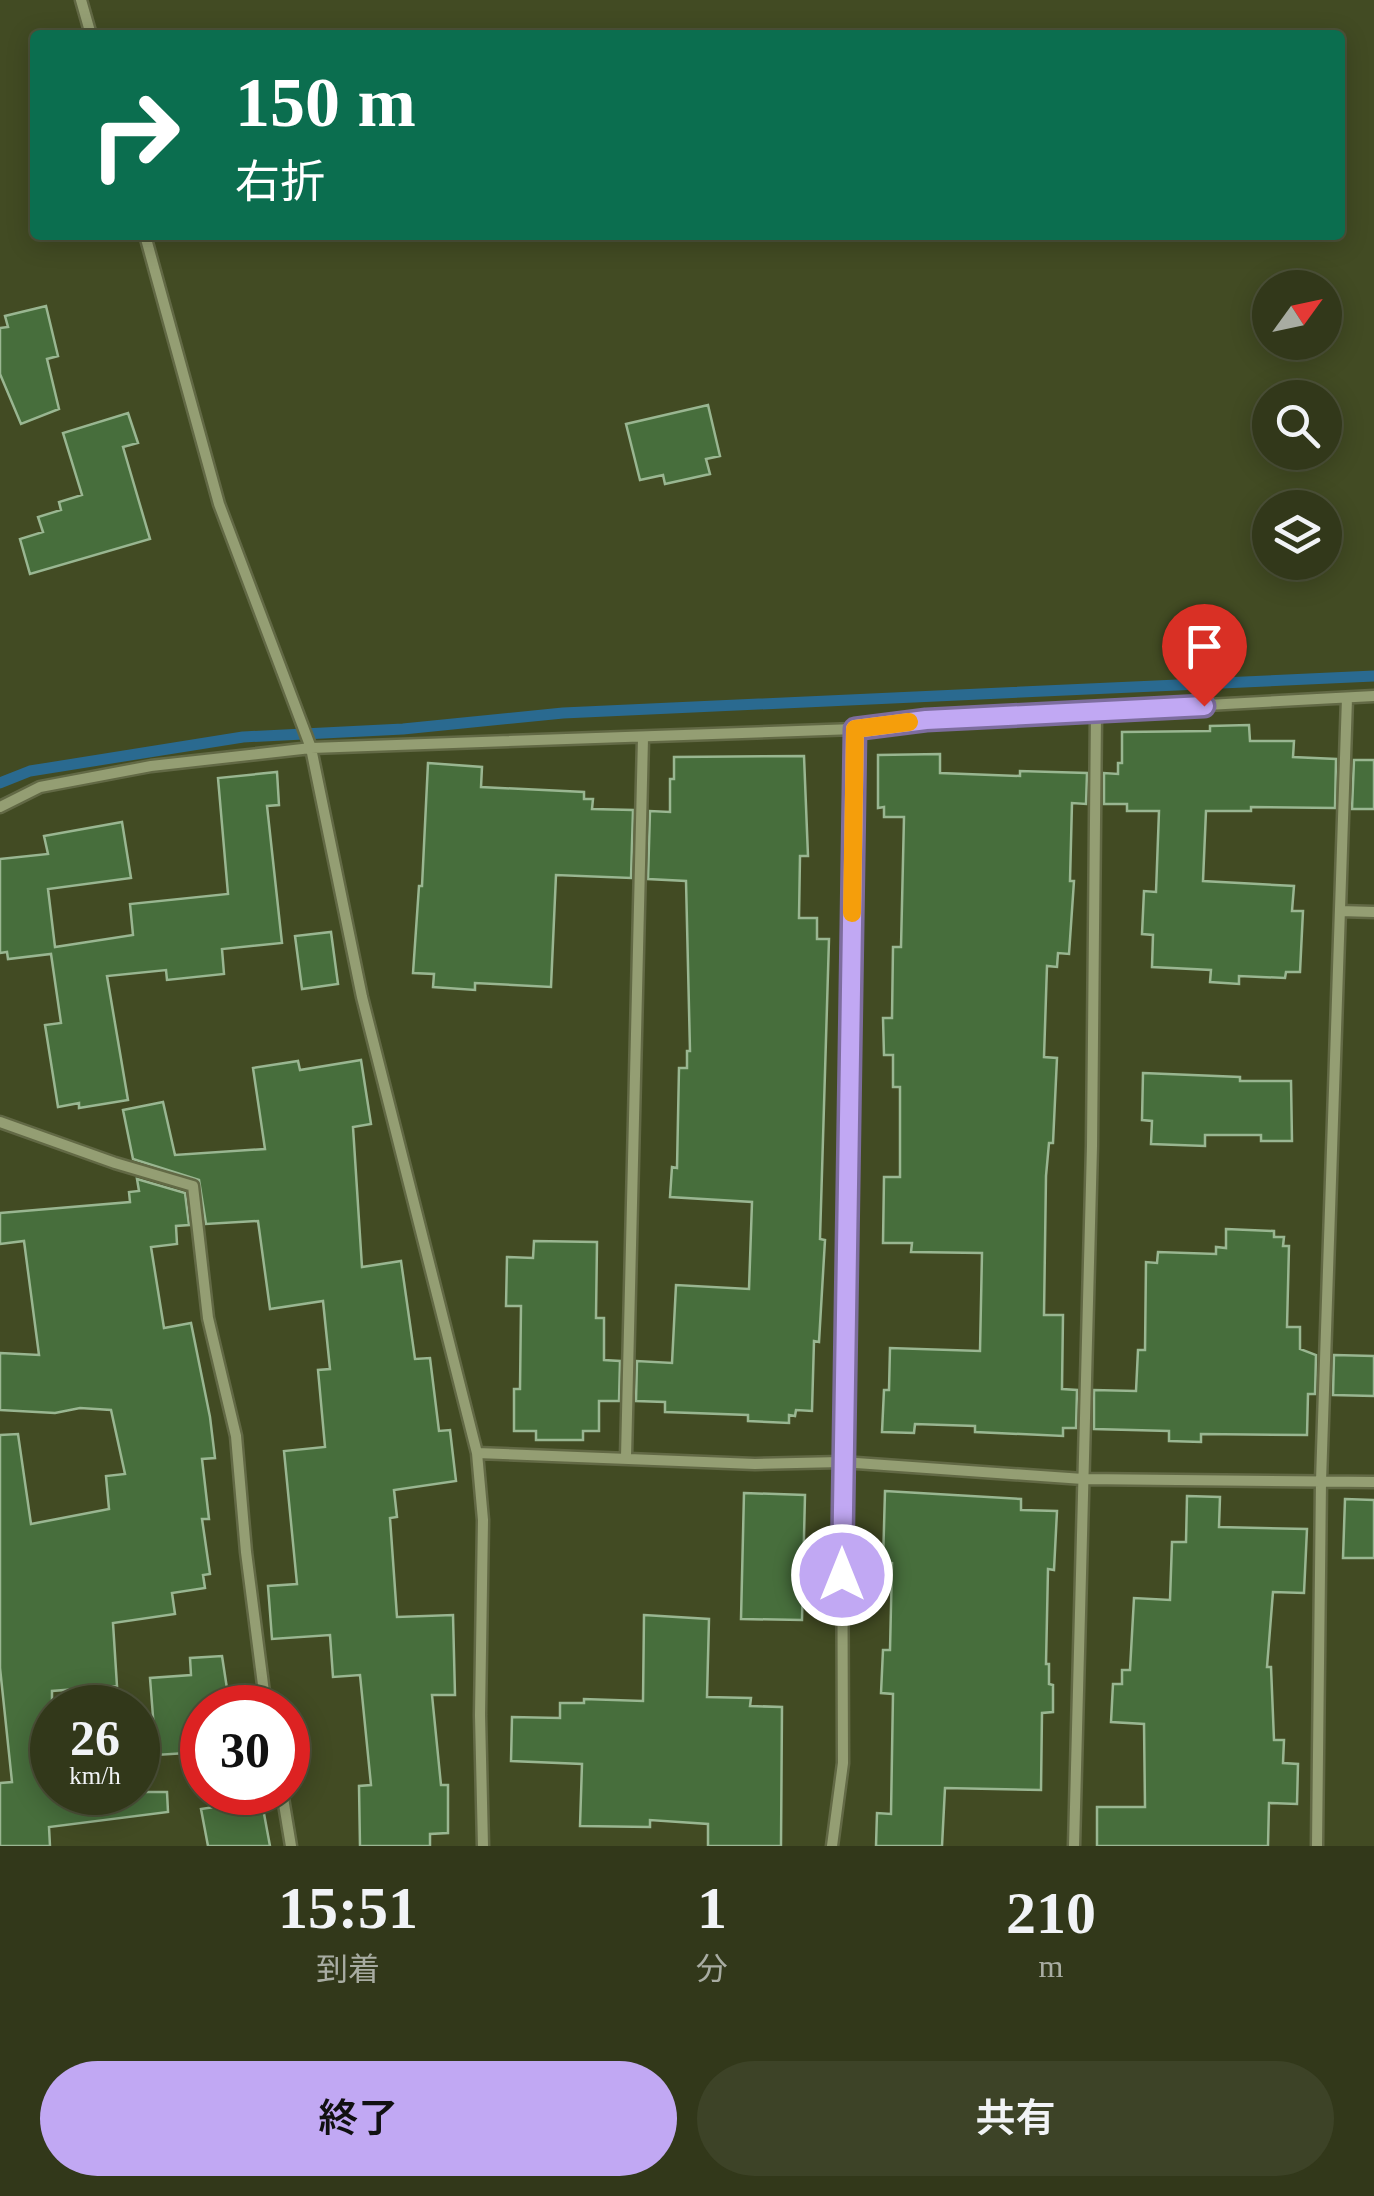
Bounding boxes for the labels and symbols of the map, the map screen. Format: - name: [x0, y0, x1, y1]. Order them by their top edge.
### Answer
- north arrow: [1252, 270, 1342, 360]
- pin: [1162, 604, 1247, 707]
- position arrow: [790, 1523, 894, 1627]
- speed limit sign: 30: [180, 1685, 310, 1815]

